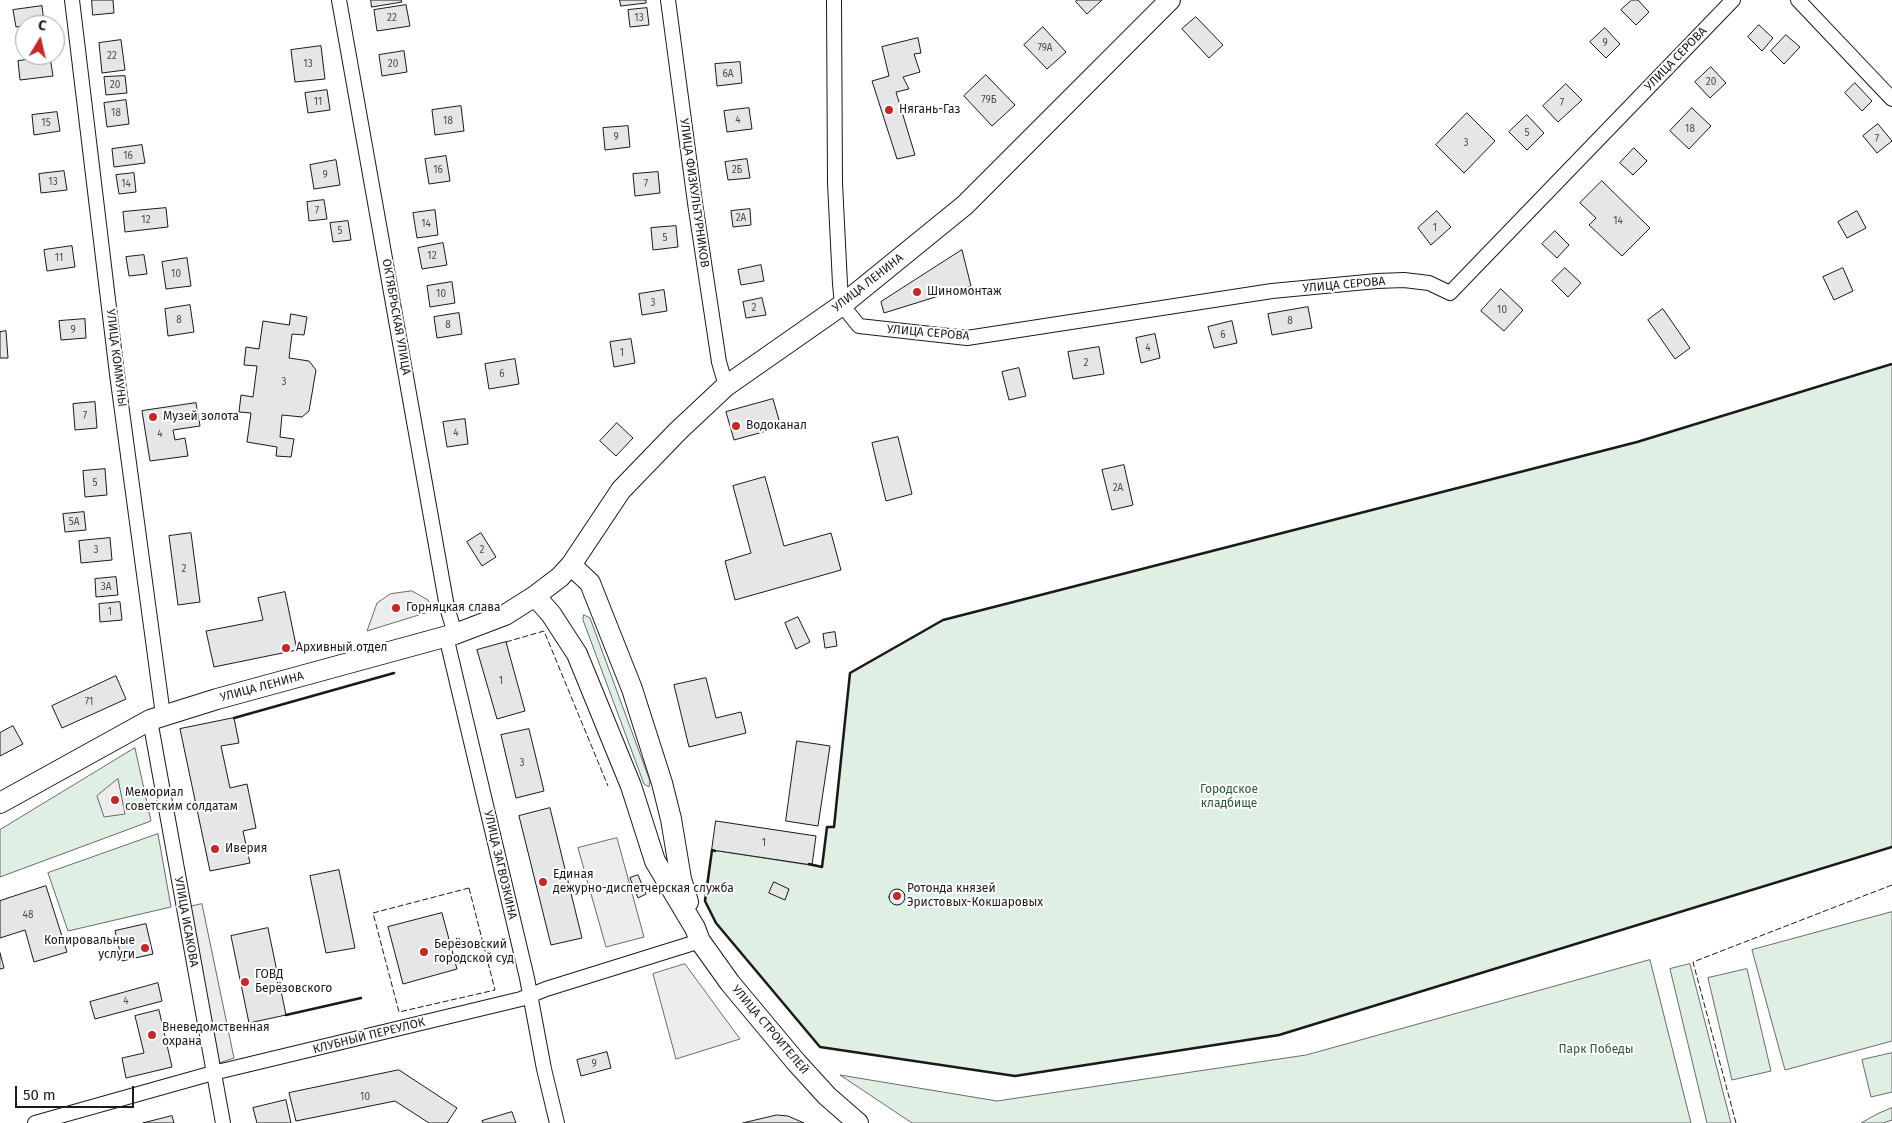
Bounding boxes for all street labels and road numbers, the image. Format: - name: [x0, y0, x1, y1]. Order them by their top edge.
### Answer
- street label: УЛИЦА СЕРОВА: [1642, 24, 1710, 94]
- street label: УЛИЦА ФИЗКУЛЬТУРНИКОВ: [676, 117, 712, 269]
- street label: УЛИЦА ЛЕНИНА: [830, 251, 906, 315]
- street label: ОКТЯБРЬСКАЯ УЛИЦА: [379, 258, 413, 376]
- street label: УЛИЦА СЕРОВА: [1302, 274, 1386, 296]
- street label: УЛИЦА КОММУНЫ: [103, 308, 129, 408]
- street label: УЛИЦА СЕРОВА: [886, 322, 970, 344]
- street label: УЛИЦА ЛЕНИНА: [219, 669, 305, 705]
- street label: УЛИЦА ЗАГВОЗКИНА: [480, 809, 520, 921]
- street label: УЛИЦА ИСАКОВА: [171, 876, 201, 968]
- street label: УЛИЦА СТРОИТЕЛЕЙ: [729, 983, 811, 1077]
- street label: КЛУБНЫЙ ПЕРЕУЛОК: [311, 1015, 427, 1057]

